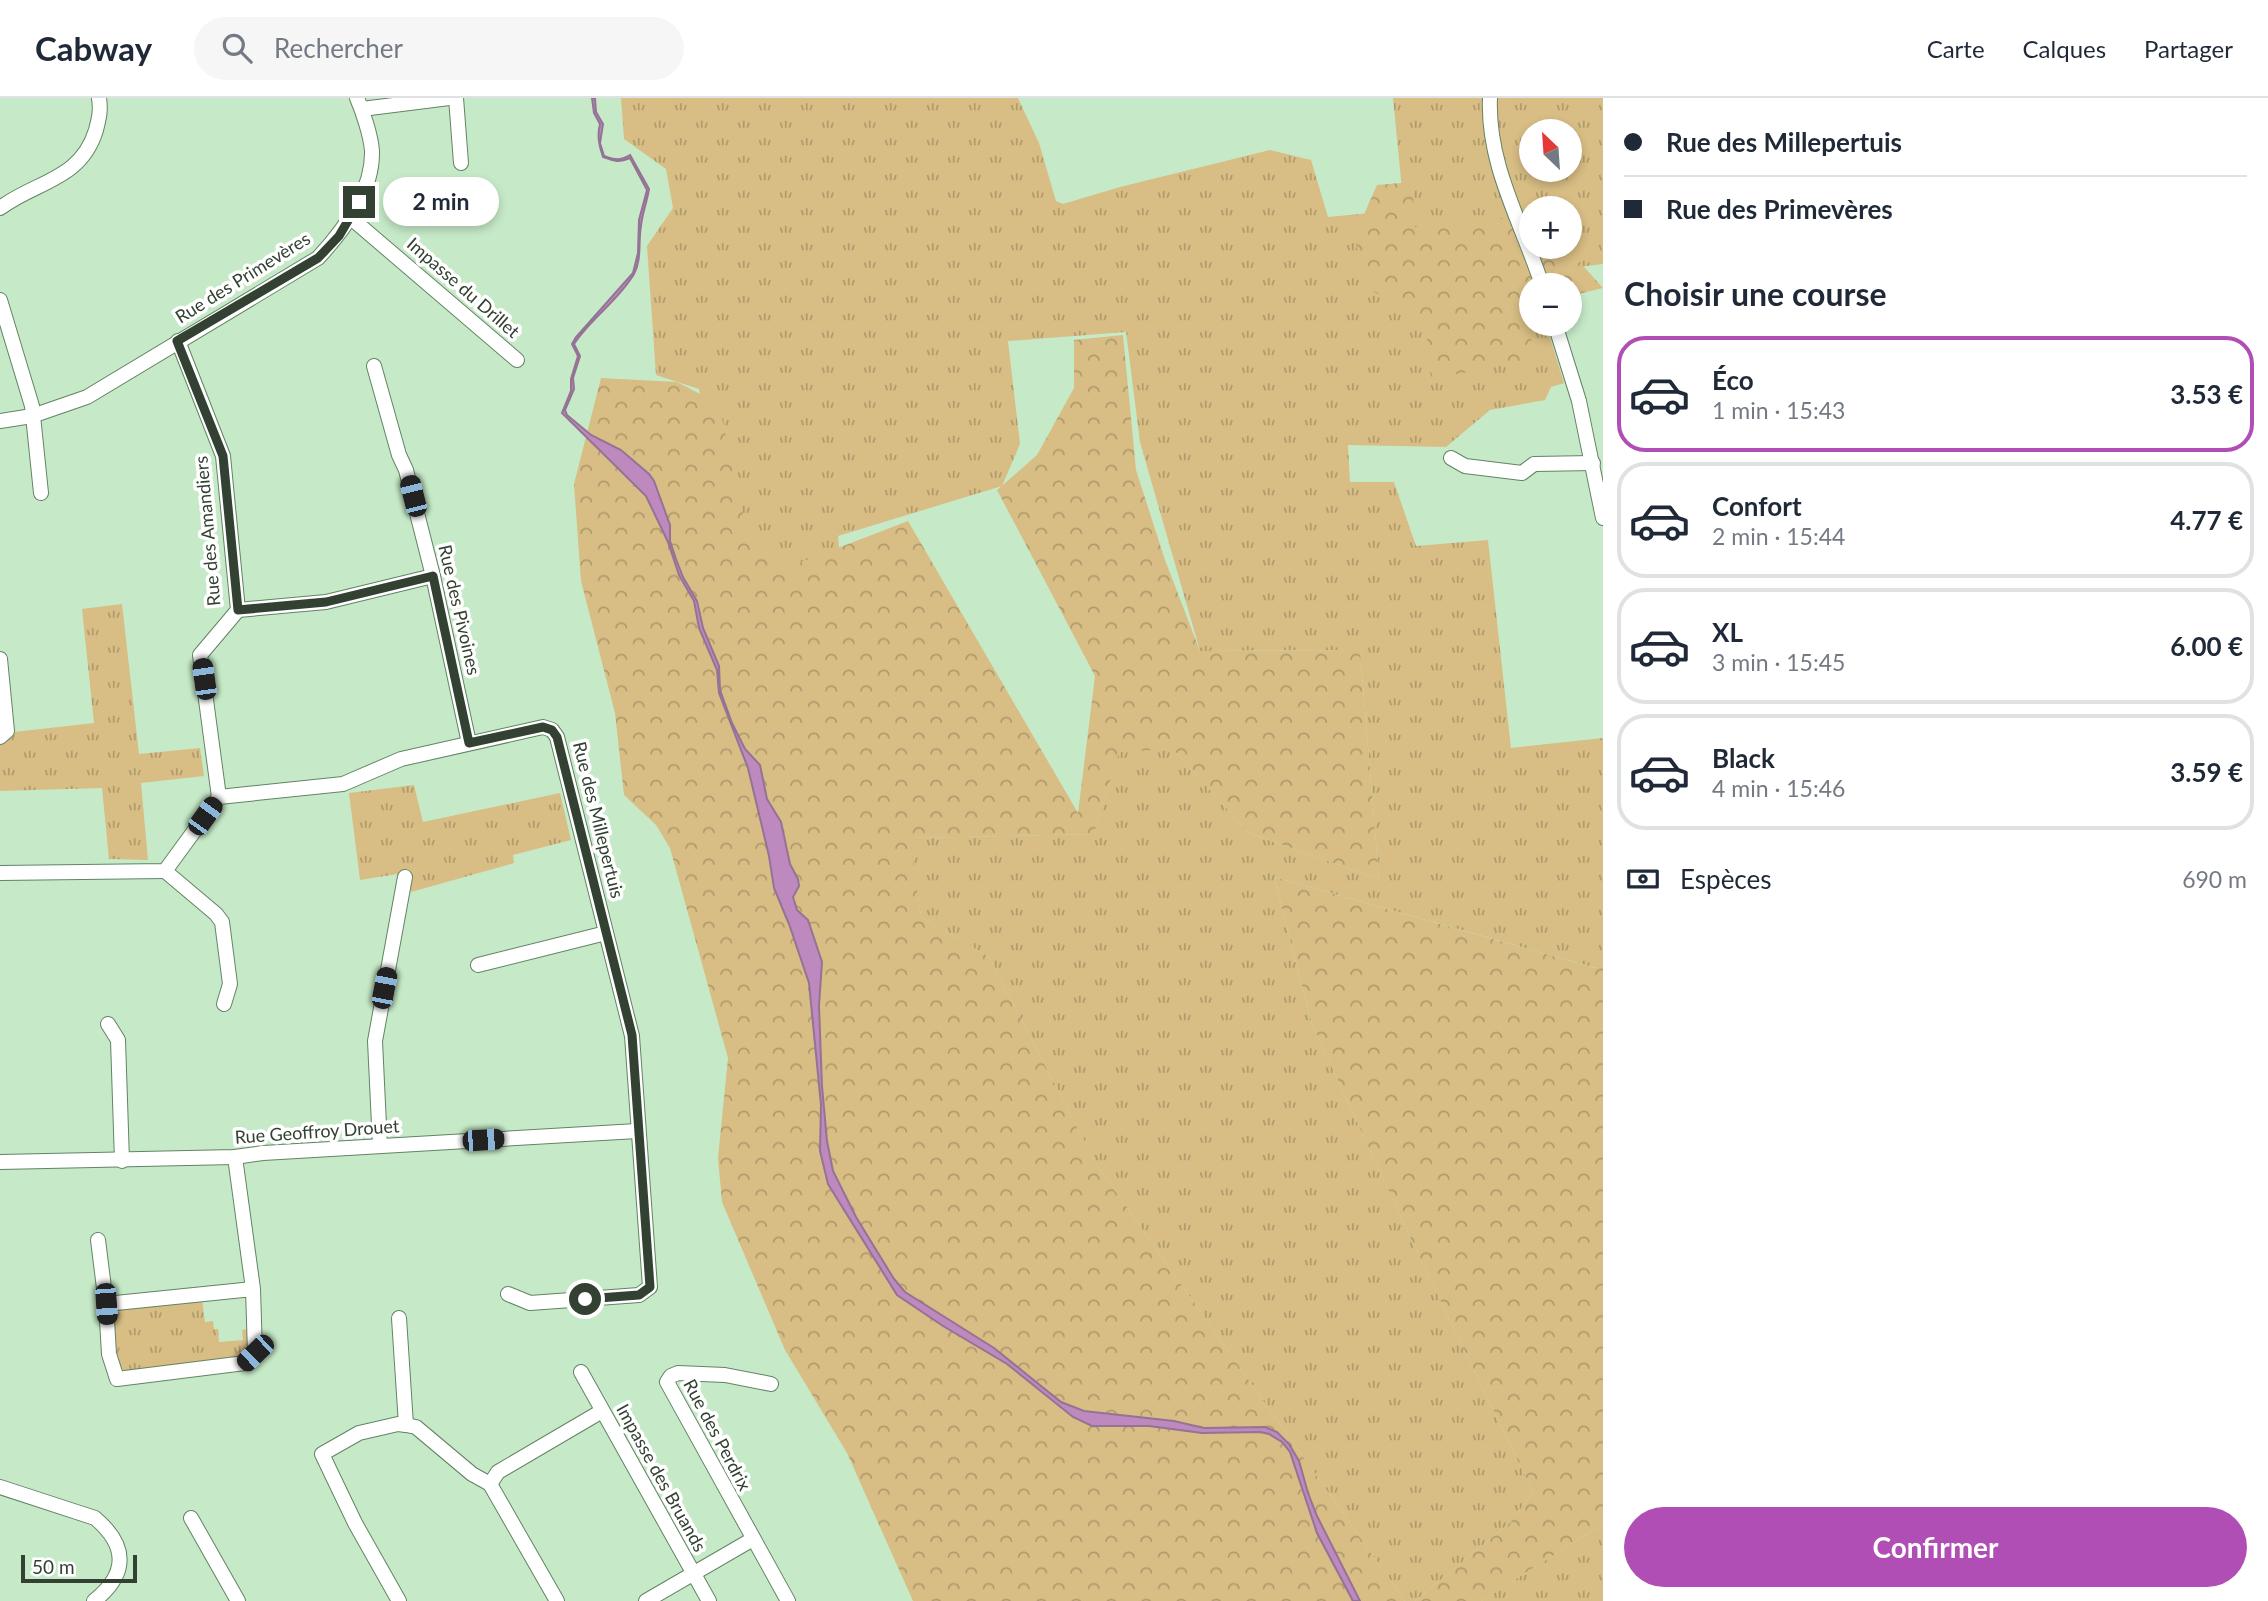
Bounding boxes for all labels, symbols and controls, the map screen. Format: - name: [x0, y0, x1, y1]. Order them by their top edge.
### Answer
- search box: [194, 17, 684, 80]
- text: Cabway: [35, 28, 152, 68]
- icon: search: [218, 29, 256, 67]
- text: Rechercher: [274, 32, 403, 64]
- text: Carte: [1927, 34, 1985, 63]
- text: Calques: [2023, 34, 2106, 63]
- text: Partager: [2144, 34, 2233, 63]
- north arrow: [1519, 119, 1582, 182]
- map controls: [1519, 119, 1582, 336]
- text: Rue des Millepertuis: [1666, 126, 1902, 158]
- callout: 2 min: [384, 178, 499, 226]
- route end: [343, 186, 375, 218]
- text: 2 min: [412, 187, 470, 215]
- text: Rue des Primevères: [1666, 193, 1893, 225]
- button: +: [1519, 196, 1582, 259]
- street label: Rue des Primevères: [171, 227, 314, 327]
- street label: Impasse du Drillet: [403, 232, 525, 342]
- button: −: [1519, 273, 1582, 336]
- text: Choisir une course: [1624, 274, 1887, 313]
- icon: car: [1628, 363, 1691, 426]
- text: Éco: [1712, 364, 1754, 396]
- text: 3.53 €: [2170, 378, 2243, 410]
- text: 1 min · 15:43: [1712, 396, 1845, 424]
- street label: Rue des Amandiers: [189, 455, 225, 607]
- car: [398, 473, 429, 519]
- icon: car: [1628, 489, 1691, 552]
- text: Confort: [1712, 490, 1802, 522]
- text: 4.77 €: [2170, 504, 2243, 536]
- text: 2 min · 15:44: [1712, 522, 1845, 550]
- street label: Rue des Pivoines: [434, 542, 486, 677]
- icon: car: [1628, 615, 1691, 678]
- text: XL: [1712, 616, 1743, 648]
- text: 6.00 €: [2170, 630, 2243, 662]
- text: 3 min · 15:45: [1712, 648, 1845, 676]
- car: [191, 657, 218, 701]
- street label: Rue des Millepertuis: [569, 739, 629, 901]
- icon: car: [1628, 741, 1691, 804]
- text: Black: [1712, 742, 1775, 774]
- text: 3.59 €: [2170, 756, 2243, 788]
- text: 4 min · 15:46: [1712, 774, 1845, 802]
- car: [185, 793, 226, 839]
- icon: cash: [1624, 860, 1662, 898]
- text: Espèces: [1680, 863, 1772, 895]
- text: 690 m: [2182, 865, 2247, 893]
- car: [370, 965, 399, 1011]
- street label: Rue Geoffroy Drouet: [234, 1114, 401, 1148]
- car: [462, 1128, 505, 1152]
- car: [95, 1282, 118, 1326]
- route start: [569, 1283, 601, 1315]
- car: [233, 1331, 278, 1375]
- street label: Rue des Perdrix: [679, 1375, 756, 1494]
- street label: Impasse des Bruands: [612, 1400, 712, 1555]
- button: Confirmer: [1624, 1507, 2247, 1587]
- scale bar: [21, 1552, 136, 1584]
- text: 50 m: [32, 1555, 75, 1578]

